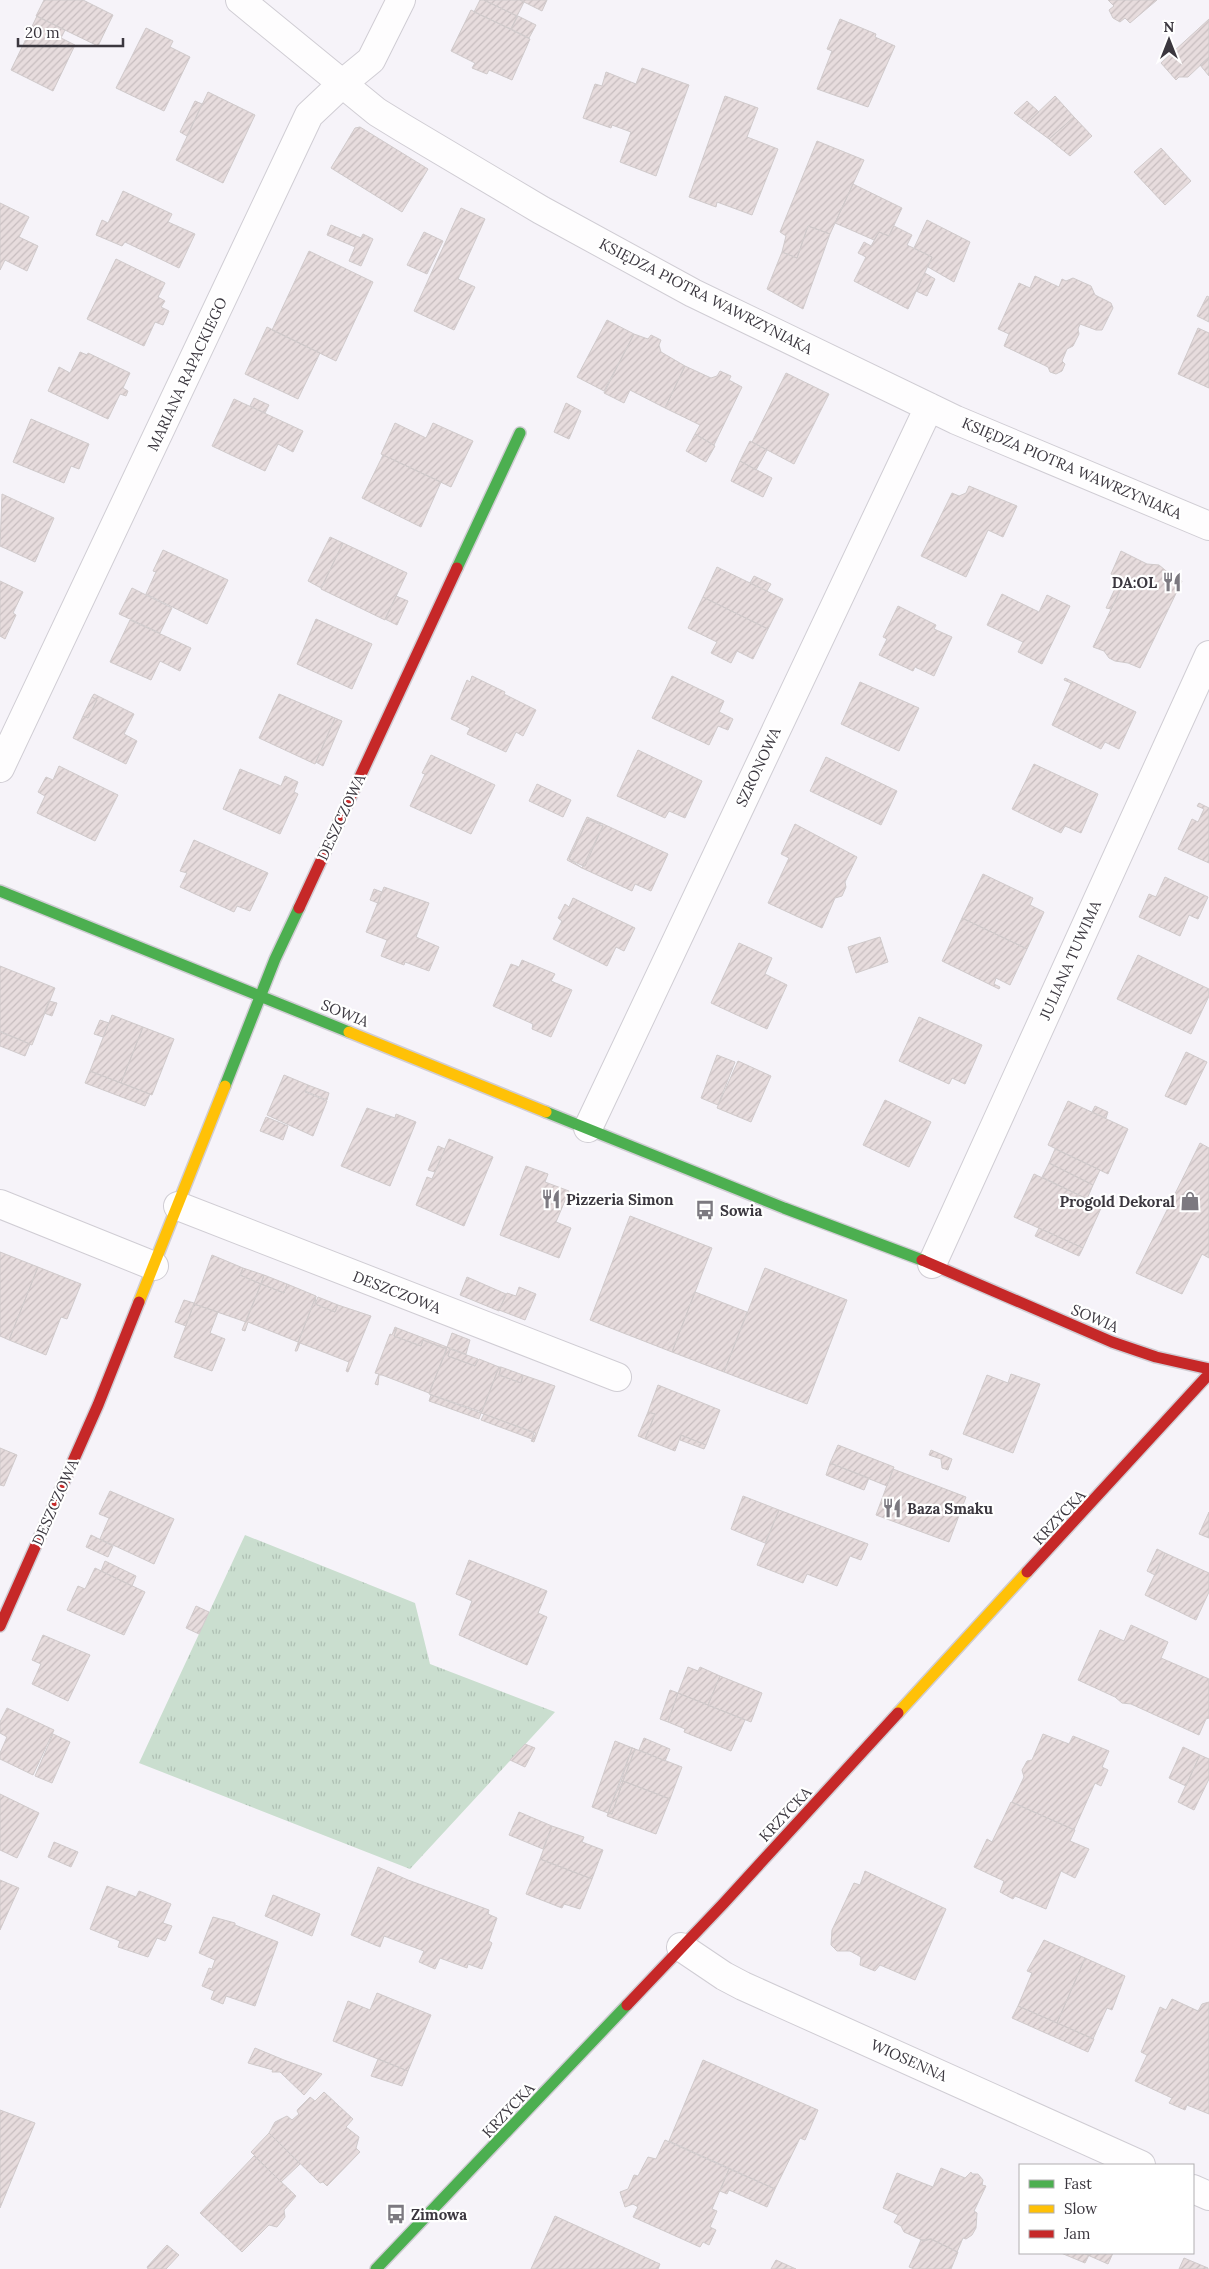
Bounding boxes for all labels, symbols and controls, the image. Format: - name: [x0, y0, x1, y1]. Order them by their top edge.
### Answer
- scale bar: [18, 15, 122, 47]
- north arrow: [1144, 15, 1194, 65]
- text: N: [1164, 18, 1175, 36]
- text: 20 m: [25, 23, 60, 42]
- street label: KSIĘDZA PIOTRA WAWRZYNIAKA: [596, 234, 816, 359]
- street label: MARIANA RAPACKIEGO: [143, 294, 231, 454]
- street label: KSIĘDZA PIOTRA WAWRZYNIAKA: [959, 413, 1185, 523]
- restaurant icon: DA:OL: [1161, 571, 1183, 593]
- place label: DA:OL: [1112, 573, 1157, 592]
- street label: SZRONOWA: [731, 724, 785, 810]
- street label: DESZCZOWA: [313, 770, 369, 863]
- street label: JULIANA TUWIMA: [1035, 897, 1105, 1024]
- street label: SOWIA: [318, 995, 372, 1031]
- restaurant icon: Pizzeria Simon: [540, 1188, 562, 1210]
- place label: Pizzeria Simon: [566, 1190, 674, 1209]
- shop icon: Progold Dekoral: [1179, 1190, 1201, 1212]
- place label: Progold Dekoral: [1059, 1192, 1175, 1211]
- bus stop icon: Sowia: [694, 1199, 716, 1221]
- place label: Sowia: [720, 1201, 762, 1220]
- street label: DESZCZOWA: [350, 1266, 444, 1318]
- street label: SOWIA: [1068, 1300, 1122, 1337]
- street label: DESZCZOWA: [27, 1455, 83, 1548]
- street label: KRZYCKA: [1029, 1485, 1090, 1548]
- restaurant icon: Baza Smaku: [881, 1497, 903, 1519]
- place label: Baza Smaku: [907, 1499, 993, 1518]
- street label: KRZYCKA: [755, 1782, 816, 1845]
- street label: WIOSENNA: [868, 2035, 951, 2086]
- street label: KRZYCKA: [478, 2078, 539, 2141]
- legend: [1019, 2164, 1194, 2254]
- text: Fast: [1064, 2174, 1092, 2193]
- text: Slow: [1064, 2199, 1097, 2218]
- bus stop icon: Zimowa: [385, 2203, 407, 2225]
- place label: Zimowa: [411, 2205, 467, 2224]
- text: Jam: [1063, 2224, 1091, 2243]

